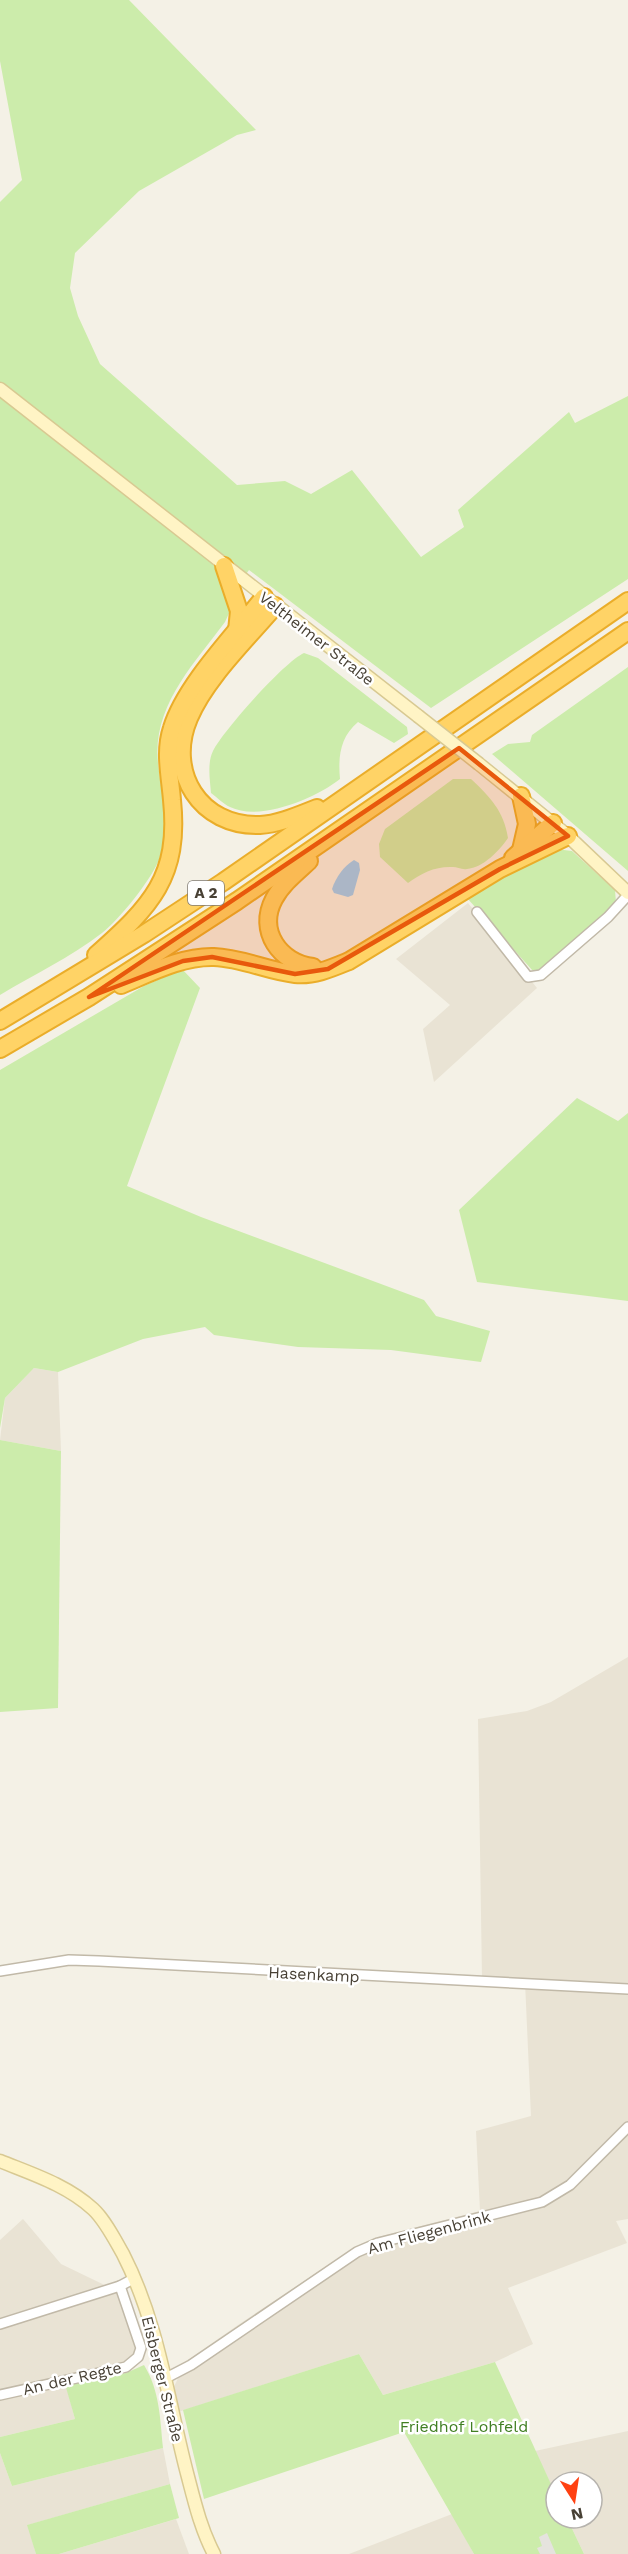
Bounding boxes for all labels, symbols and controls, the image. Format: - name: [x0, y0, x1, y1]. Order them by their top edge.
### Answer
- street label: Veltheimer Straße: [255, 587, 378, 689]
- road number: A 2: [188, 881, 224, 905]
- street label: Hasenkamp: [268, 1963, 360, 1986]
- street label: Am Fliegenbrink: [365, 2207, 493, 2258]
- street label: Eisberger Straße: [138, 2314, 187, 2444]
- street label: An der Regte: [21, 2358, 123, 2399]
- park label: Friedhof Lohfeld: [400, 2417, 528, 2436]
- north arrow: [544, 2470, 604, 2530]
- text: N: [569, 2504, 585, 2525]

